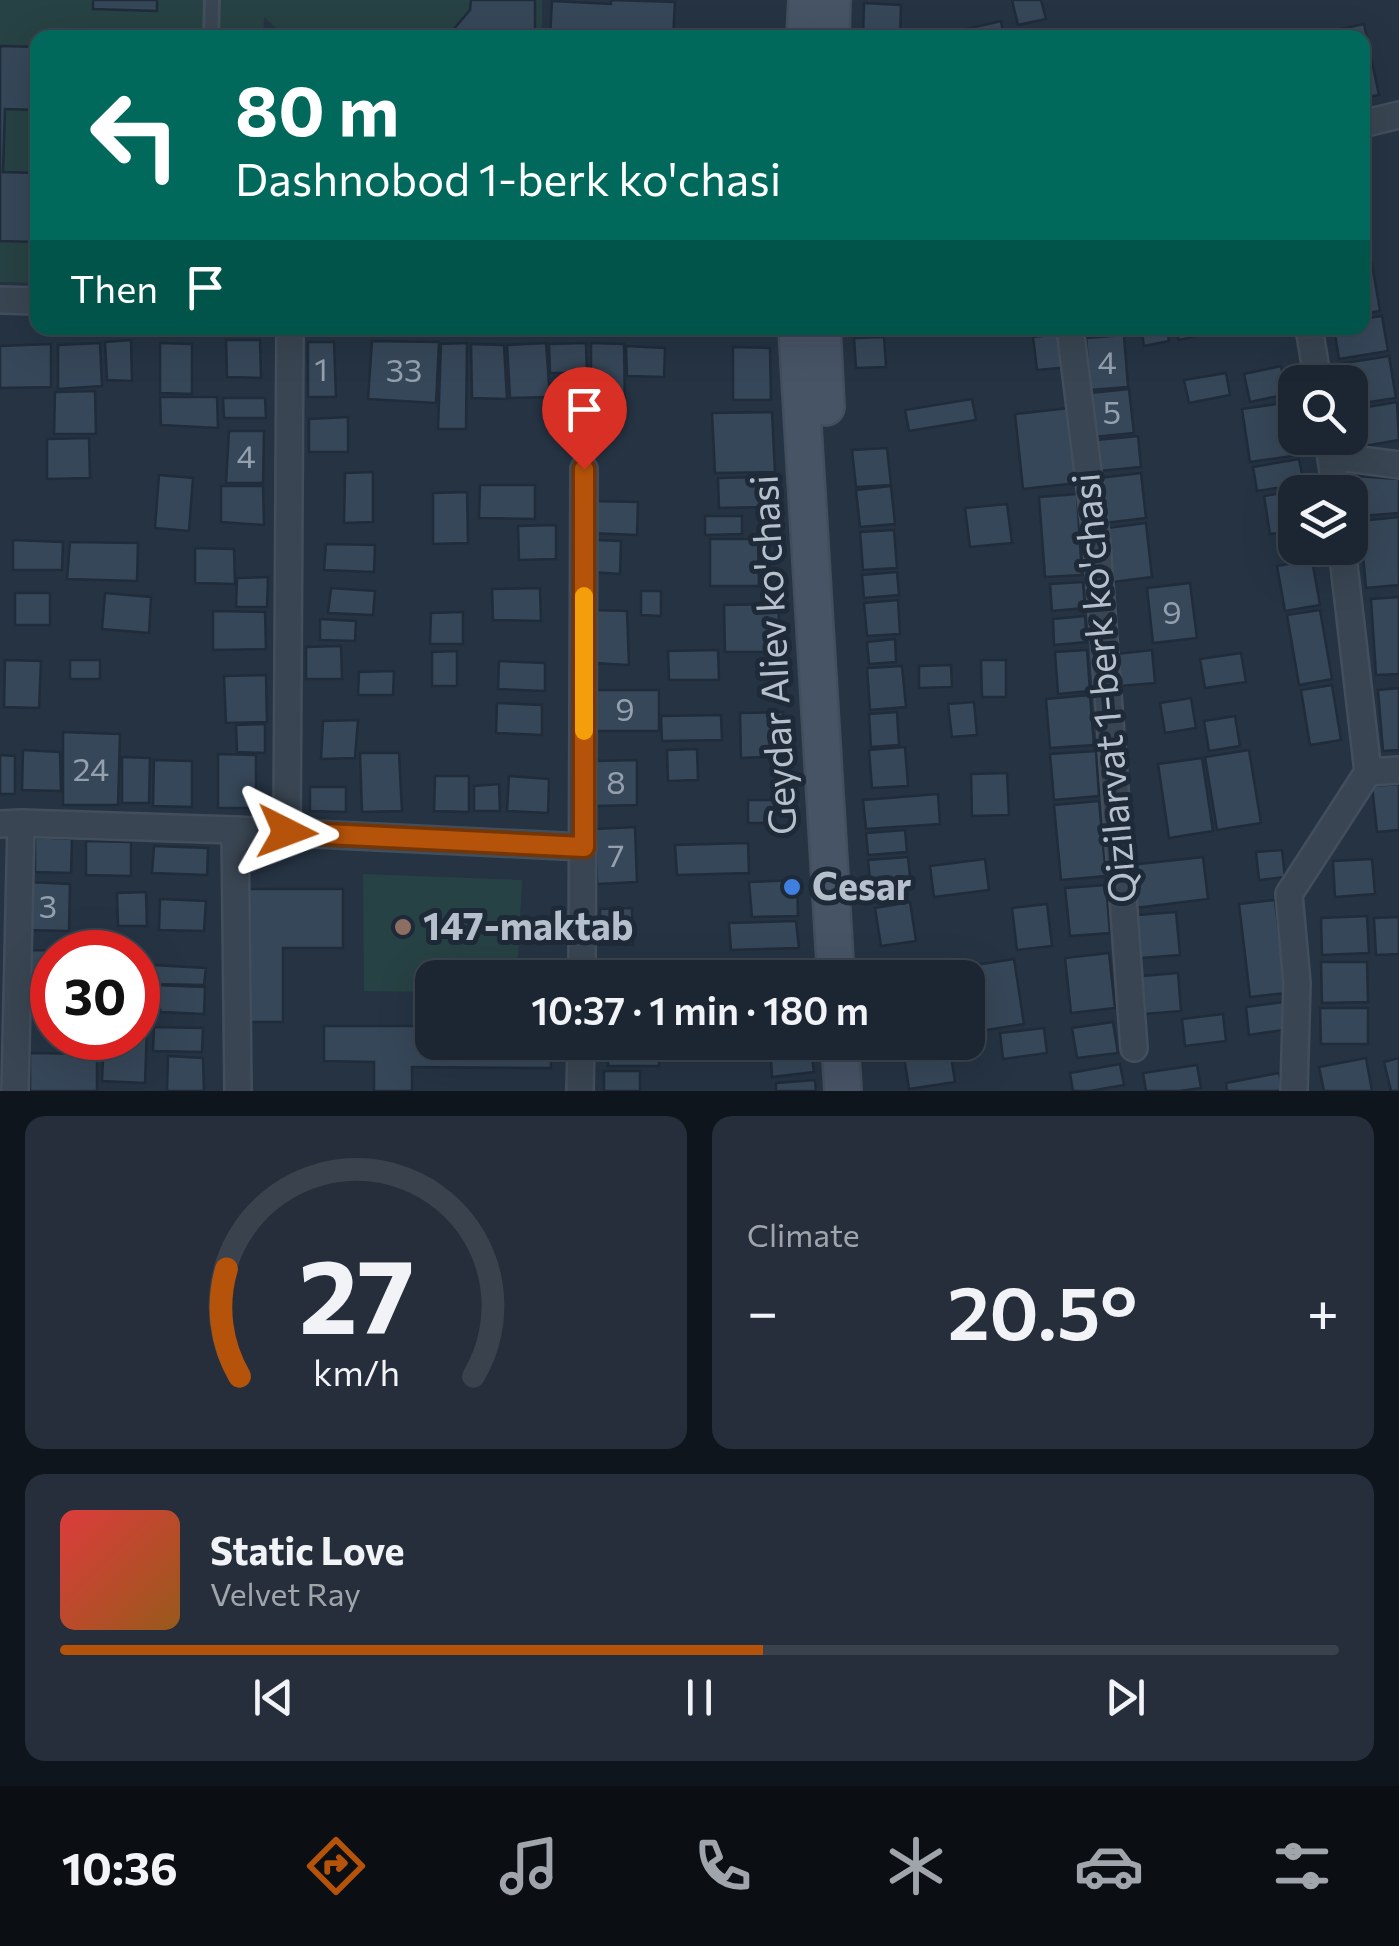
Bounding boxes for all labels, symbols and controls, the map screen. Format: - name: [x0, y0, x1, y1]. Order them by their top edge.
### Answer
- text: 80 m: [235, 65, 399, 150]
- icon: left: [70, 70, 200, 200]
- text: Dashnobod 1-berk ko'chasi: [235, 150, 781, 205]
- icon: arrive: [178, 260, 233, 315]
- text: Then: [70, 264, 158, 311]
- house number: 4: [1097, 341, 1117, 381]
- house number: 1: [314, 348, 328, 388]
- house number: 33: [386, 349, 422, 389]
- map controls: [1278, 365, 1368, 565]
- button: search: [1278, 365, 1368, 455]
- pin: [542, 367, 627, 470]
- icon: arrive: [557, 382, 612, 437]
- house number: 5: [1103, 391, 1121, 431]
- house number: 4: [236, 435, 256, 475]
- street label: Qizilarvat 1-berk ko'chasi: [1060, 471, 1145, 905]
- street label: Geydar Aliev ko'chasi: [739, 474, 804, 836]
- button: layers: [1278, 475, 1368, 565]
- house number: 9: [1162, 591, 1182, 631]
- house number: 9: [615, 688, 635, 728]
- house number: 24: [73, 748, 109, 788]
- house number: 8: [606, 761, 626, 801]
- position arrow: [235, 780, 339, 884]
- house number: 7: [608, 834, 624, 874]
- place label: Cesar: [812, 861, 912, 908]
- marker: Cesar: [781, 876, 803, 898]
- house number: 3: [39, 885, 57, 925]
- place label: 147-maktab: [423, 901, 633, 948]
- marker: 147-maktab: [392, 916, 414, 938]
- speed limit sign: 30: [30, 930, 160, 1060]
- text: 10:37 · 1 min · 180 m: [531, 986, 869, 1033]
- text: Climate: [747, 1214, 860, 1254]
- text: 27: [298, 1228, 414, 1355]
- text: 20.5°: [947, 1264, 1137, 1355]
- text: −: [747, 1276, 778, 1343]
- text: +: [1307, 1276, 1339, 1343]
- text: km/h: [313, 1350, 399, 1393]
- text: Static Love: [210, 1526, 405, 1573]
- text: Velvet Ray: [210, 1573, 361, 1613]
- icon: previous: [246, 1670, 301, 1725]
- icon: pause: [672, 1670, 727, 1725]
- icon: next: [1098, 1670, 1153, 1725]
- icon: directions: [301, 1831, 371, 1901]
- icon: music: [494, 1831, 564, 1901]
- icon: phone: [688, 1831, 758, 1901]
- icon: climate: [881, 1831, 951, 1901]
- icon: car: [1074, 1831, 1144, 1901]
- icon: filters: [1267, 1831, 1337, 1901]
- text: 10:36: [62, 1839, 178, 1894]

